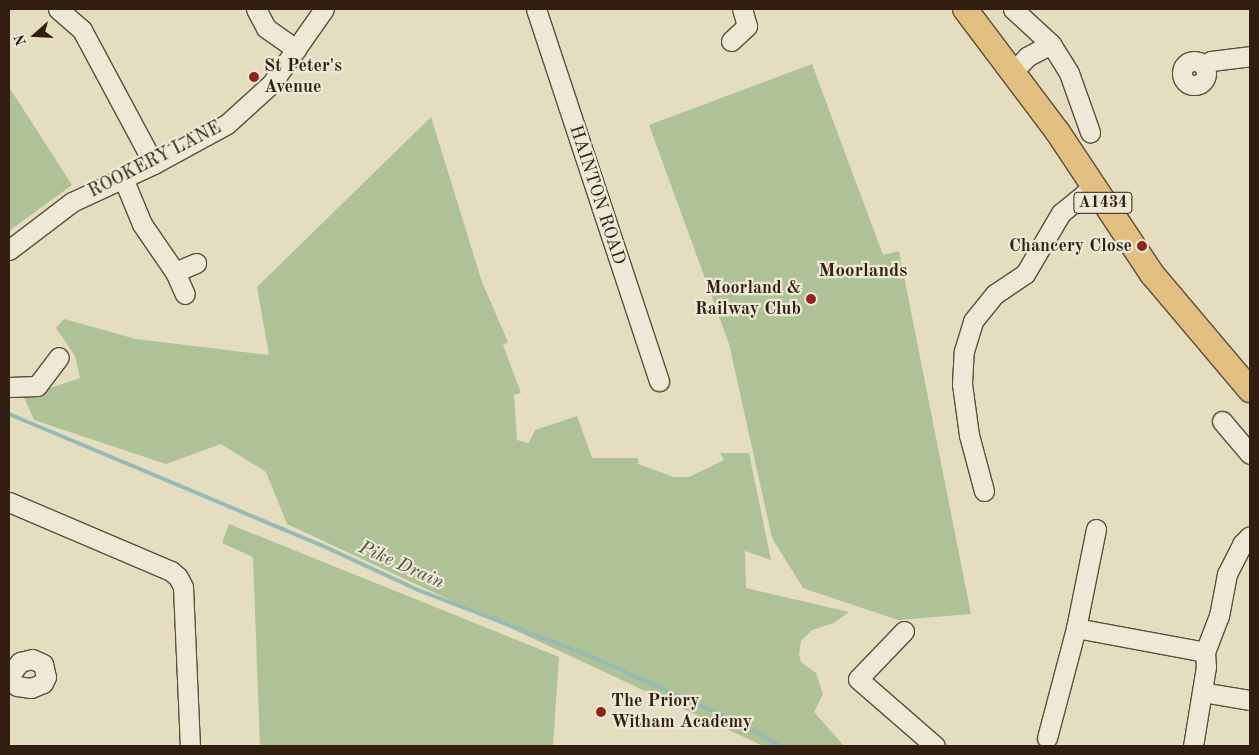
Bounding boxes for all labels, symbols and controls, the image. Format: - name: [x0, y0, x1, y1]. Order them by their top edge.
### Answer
- north arrow: [10, 10, 60, 60]
- text: N: [12, 33, 29, 47]
- place label: St Peter's Avenue: [264, 56, 342, 98]
- marker: St Peter's Avenue: [248, 71, 260, 83]
- street label: ROOKERY LANE: [85, 117, 225, 203]
- street label: HAINTON ROAD: [564, 123, 630, 267]
- road number: A1434: [1073, 190, 1133, 217]
- place label: Chancery Close: [1009, 235, 1132, 257]
- marker: Chancery Close: [1136, 240, 1148, 252]
- district label: Moorlands: [819, 261, 907, 283]
- place label: Moorland & Railway Club: [695, 278, 801, 320]
- marker: Moorland & Railway Club: [805, 293, 817, 305]
- water label: Pike Drain: [355, 537, 447, 595]
- place label: The Priory Witham Academy: [611, 691, 752, 734]
- marker: The Priory Witham Academy: [595, 706, 607, 718]

